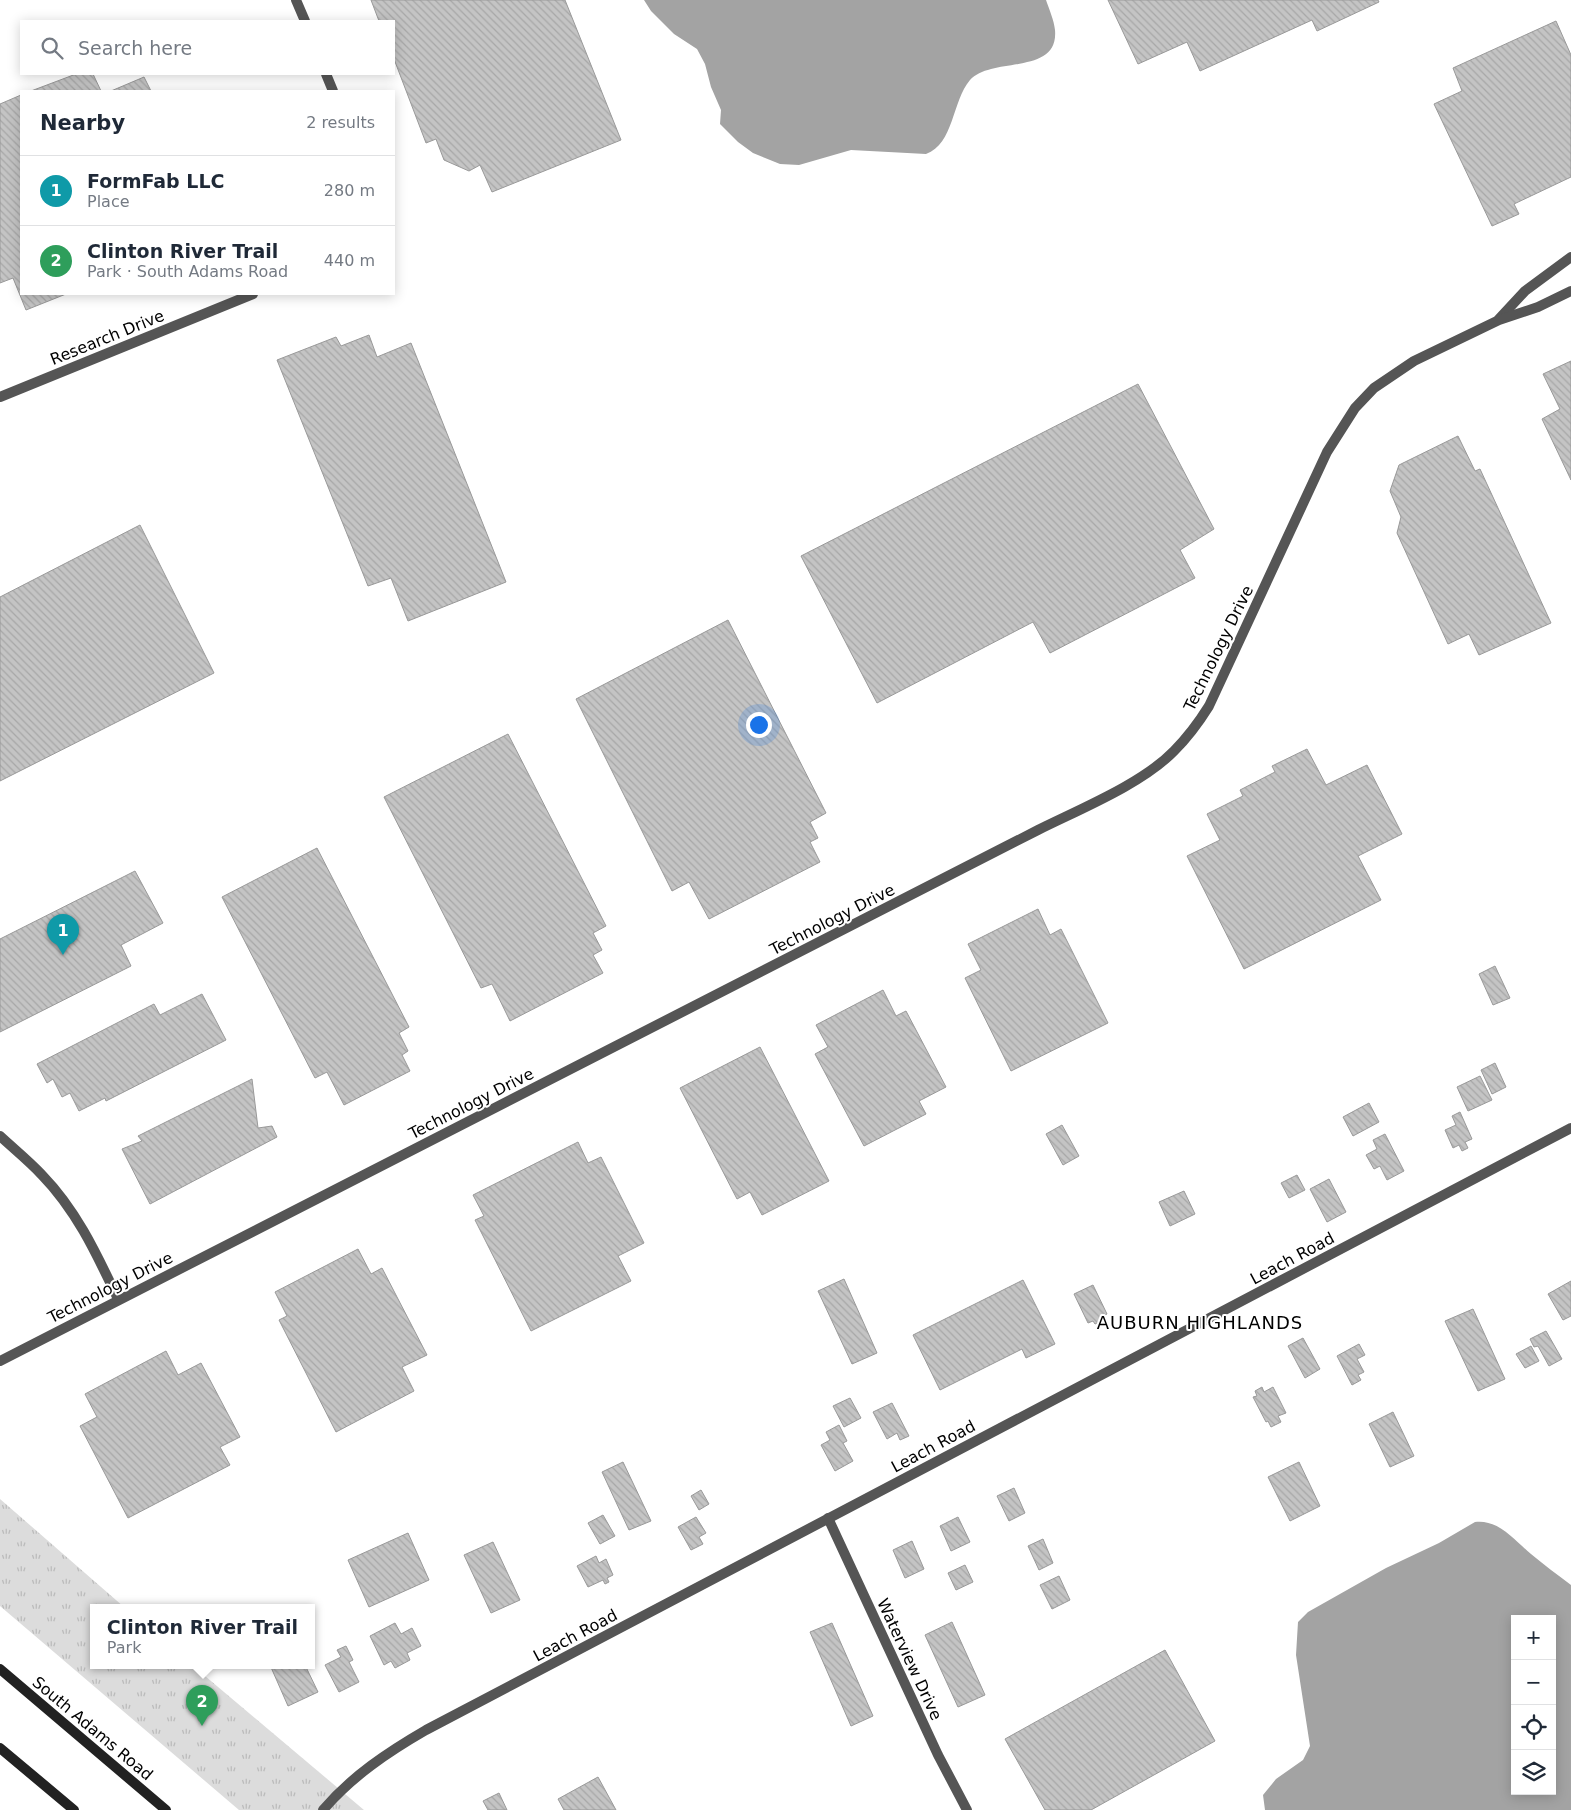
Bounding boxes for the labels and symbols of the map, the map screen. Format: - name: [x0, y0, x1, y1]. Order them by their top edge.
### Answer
- street label: Research Drive: [47, 306, 167, 369]
- street label: Technology Drive: [1179, 582, 1257, 715]
- your location: [746, 712, 772, 738]
- street label: Technology Drive: [766, 880, 898, 960]
- pin: 1: [47, 914, 79, 955]
- street label: Technology Drive: [405, 1064, 537, 1144]
- street label: Leach Road: [1247, 1228, 1338, 1289]
- street label: Technology Drive: [44, 1248, 176, 1328]
- district label: AUBURN HIGHLANDS: [1097, 1312, 1303, 1333]
- street label: Leach Road: [888, 1416, 979, 1477]
- street label: Waterview Drive: [873, 1595, 946, 1723]
- street label: Leach Road: [530, 1605, 621, 1666]
- street label: South Adams Road: [29, 1672, 157, 1784]
- pin: 2: [186, 1685, 218, 1726]

